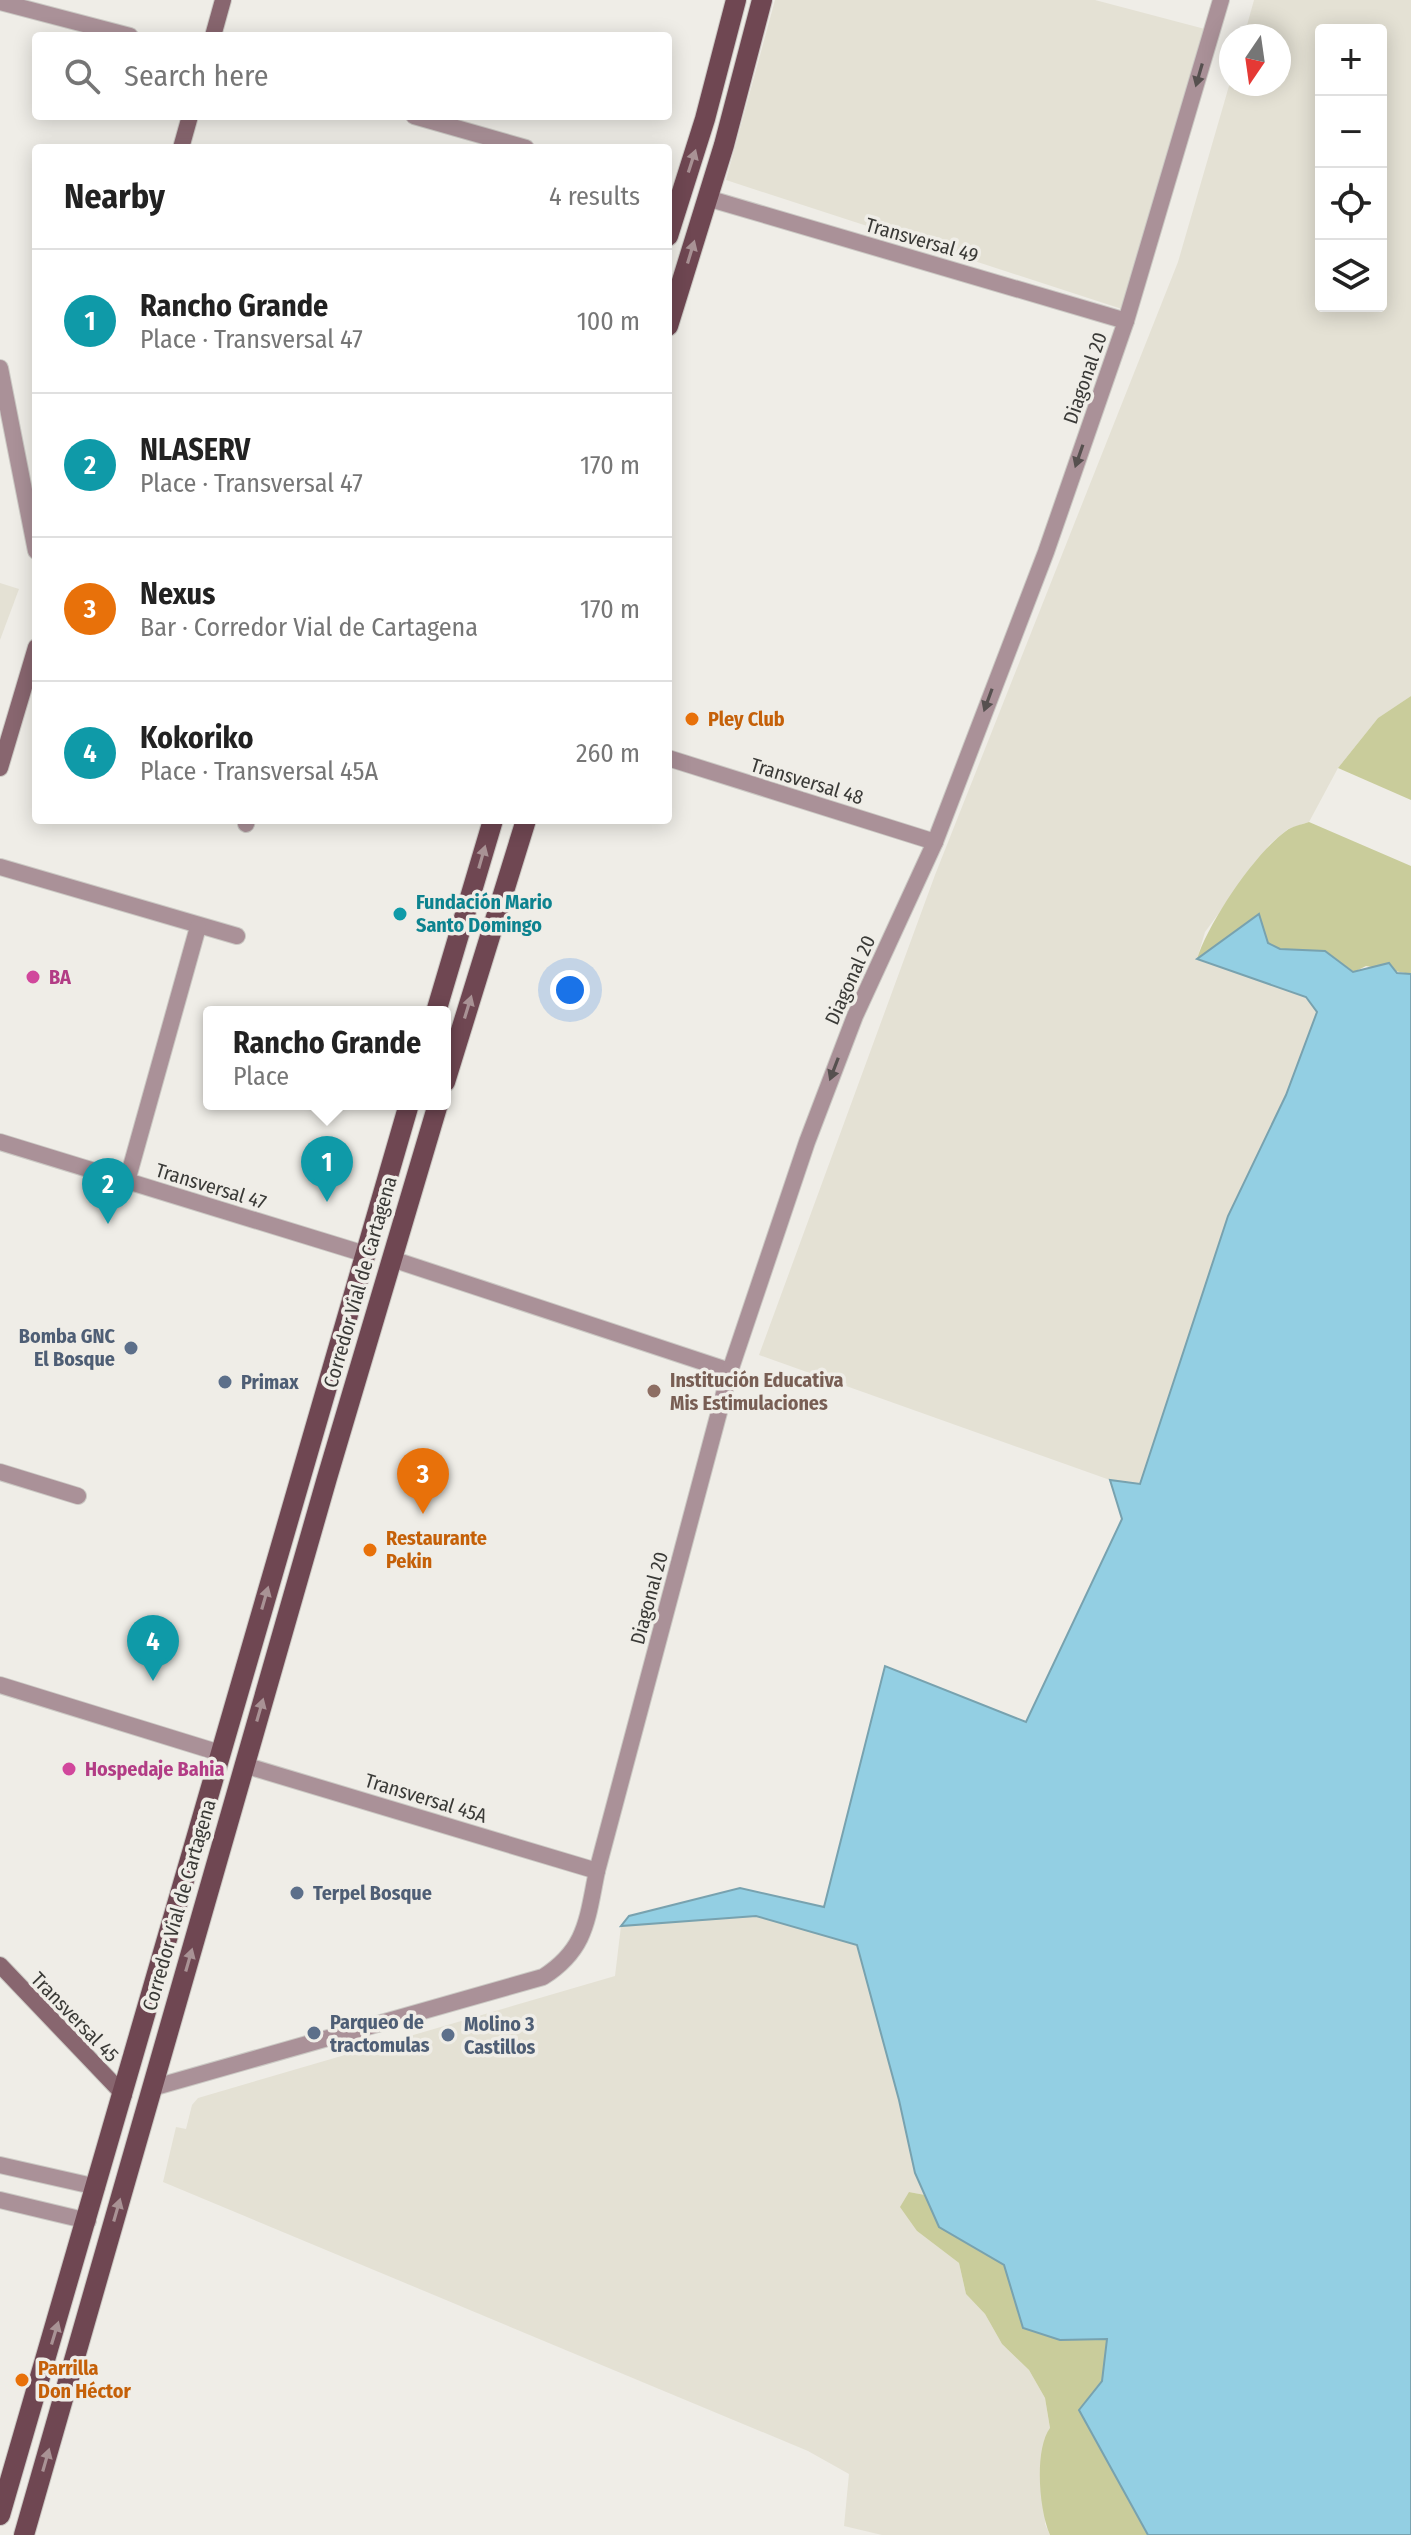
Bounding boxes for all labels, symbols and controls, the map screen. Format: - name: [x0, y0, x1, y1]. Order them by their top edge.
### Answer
- north arrow: [1219, 24, 1291, 96]
- map controls: [1315, 24, 1387, 312]
- button: +: [1315, 24, 1387, 96]
- search box: [32, 32, 672, 120]
- icon: search: [60, 54, 104, 98]
- text: Search here: [124, 58, 269, 94]
- one-way arrow: [1192, 63, 1205, 87]
- button: −: [1315, 96, 1387, 168]
- one-way arrow: [686, 149, 698, 173]
- button: locate: [1315, 168, 1387, 240]
- text: Nearby: [64, 176, 165, 217]
- text: 4 results: [549, 181, 640, 212]
- street label: Transversal 49: [863, 212, 981, 268]
- one-way arrow: [685, 240, 698, 264]
- button: layers: [1315, 240, 1387, 312]
- text: Rancho Grande: [140, 288, 328, 324]
- text: 1: [85, 306, 96, 337]
- text: 100 m: [577, 306, 640, 337]
- text: Place · Transversal 47: [140, 324, 363, 355]
- street label: Diagonal 20: [1058, 329, 1112, 427]
- text: NLASERV: [140, 432, 250, 468]
- one-way arrow: [1072, 445, 1085, 469]
- text: 2: [84, 450, 96, 481]
- text: 170 m: [580, 450, 640, 481]
- text: Place · Transversal 47: [140, 468, 363, 499]
- text: Nexus: [140, 576, 215, 612]
- text: 3: [84, 594, 96, 625]
- text: 170 m: [580, 594, 640, 625]
- text: Bar · Corredor Vial de Cartagena: [140, 612, 478, 643]
- one-way arrow: [981, 688, 994, 712]
- place label: Pley Club: [708, 707, 785, 731]
- marker: Pley Club: [683, 710, 701, 728]
- text: Kokoriko: [140, 720, 253, 756]
- text: 4: [83, 738, 97, 769]
- text: 260 m: [576, 738, 640, 769]
- street label: Transversal 48: [748, 752, 866, 810]
- text: Place · Transversal 45A: [140, 756, 378, 787]
- one-way arrow: [476, 844, 489, 868]
- place label: Fundación Mario Santo Domingo: [416, 890, 553, 937]
- marker: Fundación Mario Santo Domingo: [391, 905, 409, 923]
- street label: Diagonal 20: [820, 932, 880, 1028]
- place label: BA: [49, 965, 72, 989]
- marker: BA: [24, 968, 42, 986]
- your location: [550, 970, 590, 1010]
- one-way arrow: [462, 995, 475, 1019]
- popup: [203, 1006, 451, 1110]
- text: Rancho Grande: [233, 1025, 421, 1061]
- one-way arrow: [828, 1057, 840, 1081]
- text: Place: [233, 1061, 289, 1092]
- pin: 1: [301, 1136, 353, 1202]
- pin: 2: [82, 1158, 134, 1224]
- street label: Transversal 47: [153, 1158, 269, 1214]
- street label: Corredor Vial de Cartagena: [318, 1174, 402, 1390]
- place label: Bomba GNC El Bosque: [19, 1324, 116, 1371]
- marker: Bomba GNC El Bosque: [122, 1339, 140, 1357]
- place label: Institución Educativa Mis Estimulaciones: [670, 1368, 844, 1415]
- place label: Primax: [241, 1370, 299, 1394]
- marker: Primax: [216, 1373, 234, 1391]
- marker: Institución Educativa Mis Estimulaciones: [645, 1382, 663, 1400]
- pin: 3: [397, 1448, 449, 1514]
- place label: Restaurante Pekin: [386, 1526, 487, 1573]
- marker: Restaurante Pekin: [361, 1541, 379, 1559]
- street label: Diagonal 20: [625, 1549, 673, 1647]
- one-way arrow: [259, 1586, 272, 1610]
- pin: 4: [127, 1615, 179, 1681]
- one-way arrow: [254, 1698, 267, 1722]
- place label: Hospedaje Bahia: [85, 1757, 224, 1781]
- marker: Hospedaje Bahia: [60, 1760, 78, 1778]
- street label: Transversal 45A: [362, 1768, 490, 1828]
- street label: Corredor Vial de Cartagena: [137, 1797, 221, 2013]
- place label: Terpel Bosque: [313, 1881, 432, 1905]
- marker: Terpel Bosque: [288, 1884, 306, 1902]
- one-way arrow: [183, 1947, 195, 1972]
- street label: Transversal 45: [26, 1967, 124, 2067]
- place label: Parqueo de tractomulas: [330, 2010, 430, 2057]
- place label: Molino 3 Castillos: [464, 2012, 536, 2059]
- marker: Parqueo de tractomulas: [305, 2024, 323, 2042]
- marker: Molino 3 Castillos: [439, 2026, 457, 2044]
- one-way arrow: [111, 2198, 124, 2222]
- one-way arrow: [49, 2321, 62, 2345]
- place label: Parrilla Don Héctor: [38, 2356, 131, 2403]
- marker: Parrilla Don Héctor: [13, 2371, 31, 2389]
- one-way arrow: [40, 2448, 53, 2472]

